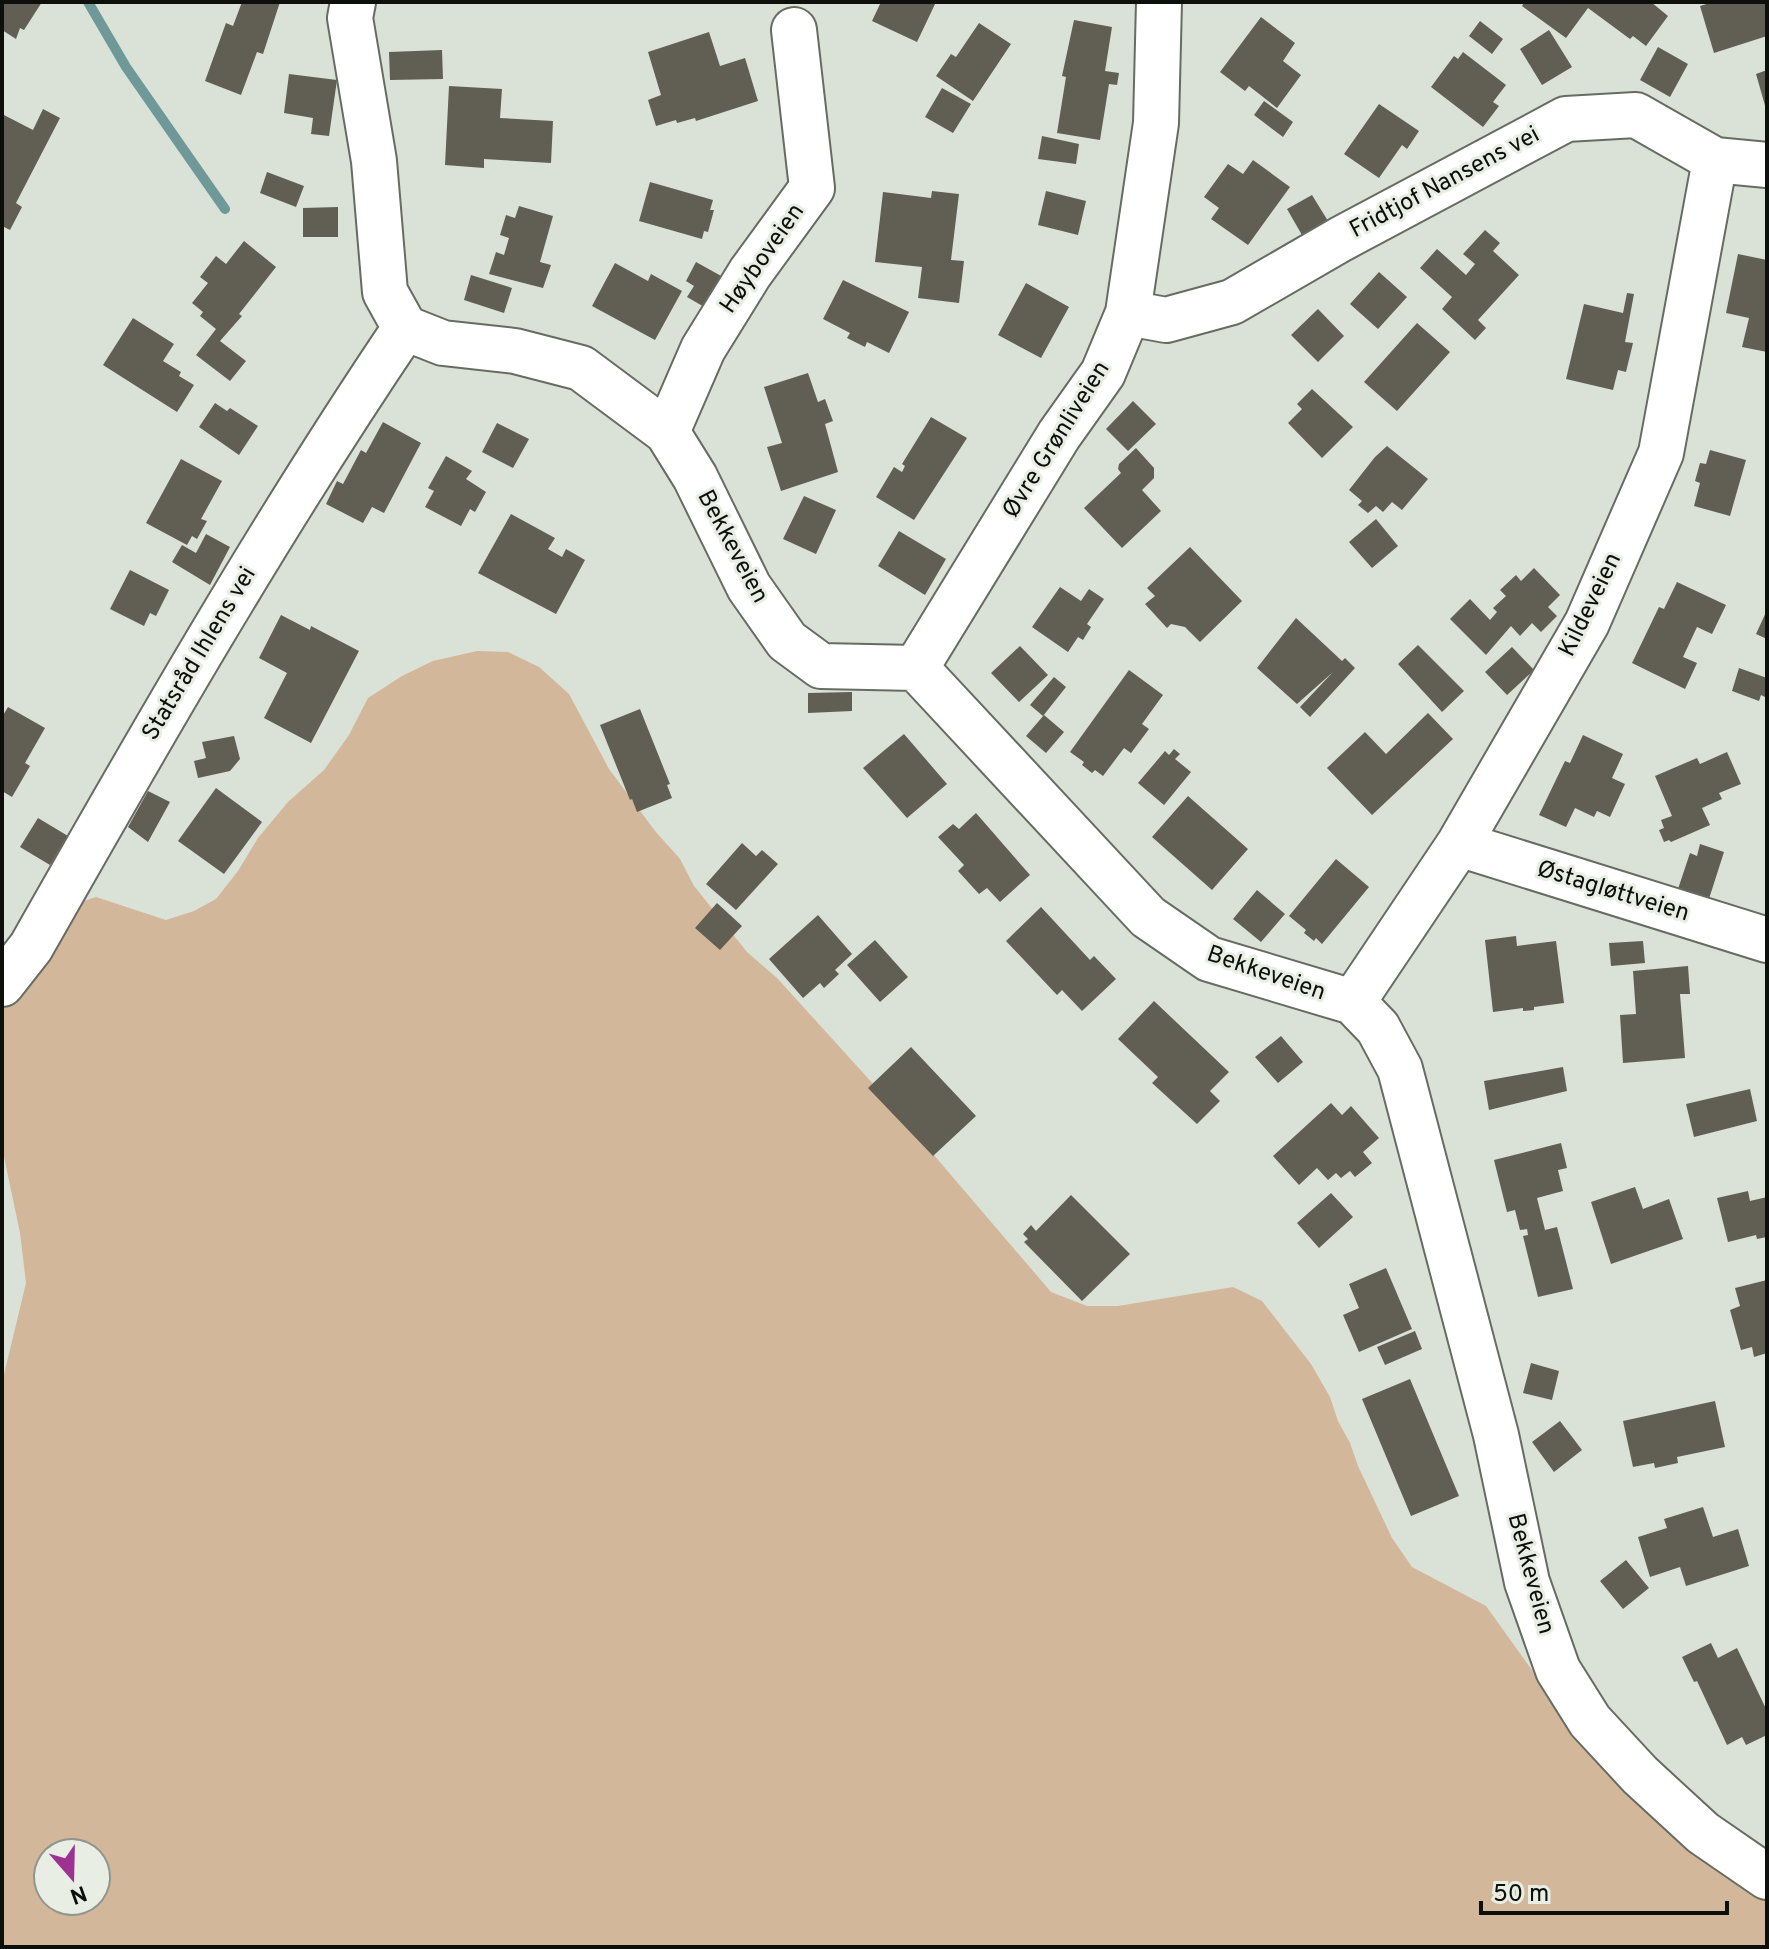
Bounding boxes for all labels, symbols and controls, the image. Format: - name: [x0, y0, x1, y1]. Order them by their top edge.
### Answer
- street label: Fridtjof Nansens vei: [1345, 120, 1545, 246]
- street label: Høyboveien: [714, 198, 812, 320]
- street label: Øvre Grønliveien: [997, 356, 1117, 524]
- street label: Bekkeveien: [690, 485, 774, 609]
- street label: Kildeveien: [1553, 548, 1629, 662]
- street label: Statsråd Ihlens vei: [136, 562, 264, 746]
- street label: Østagløttveien: [1533, 855, 1693, 929]
- street label: Bekkeveien: [1203, 940, 1329, 1008]
- street label: Bekkeveien: [1499, 1510, 1561, 1638]
- north arrow: [32, 1837, 112, 1917]
- scale bar: [1481, 1865, 1727, 1915]
- text: N: [66, 1878, 90, 1909]
- text: 50 m: [1493, 1880, 1549, 1910]

